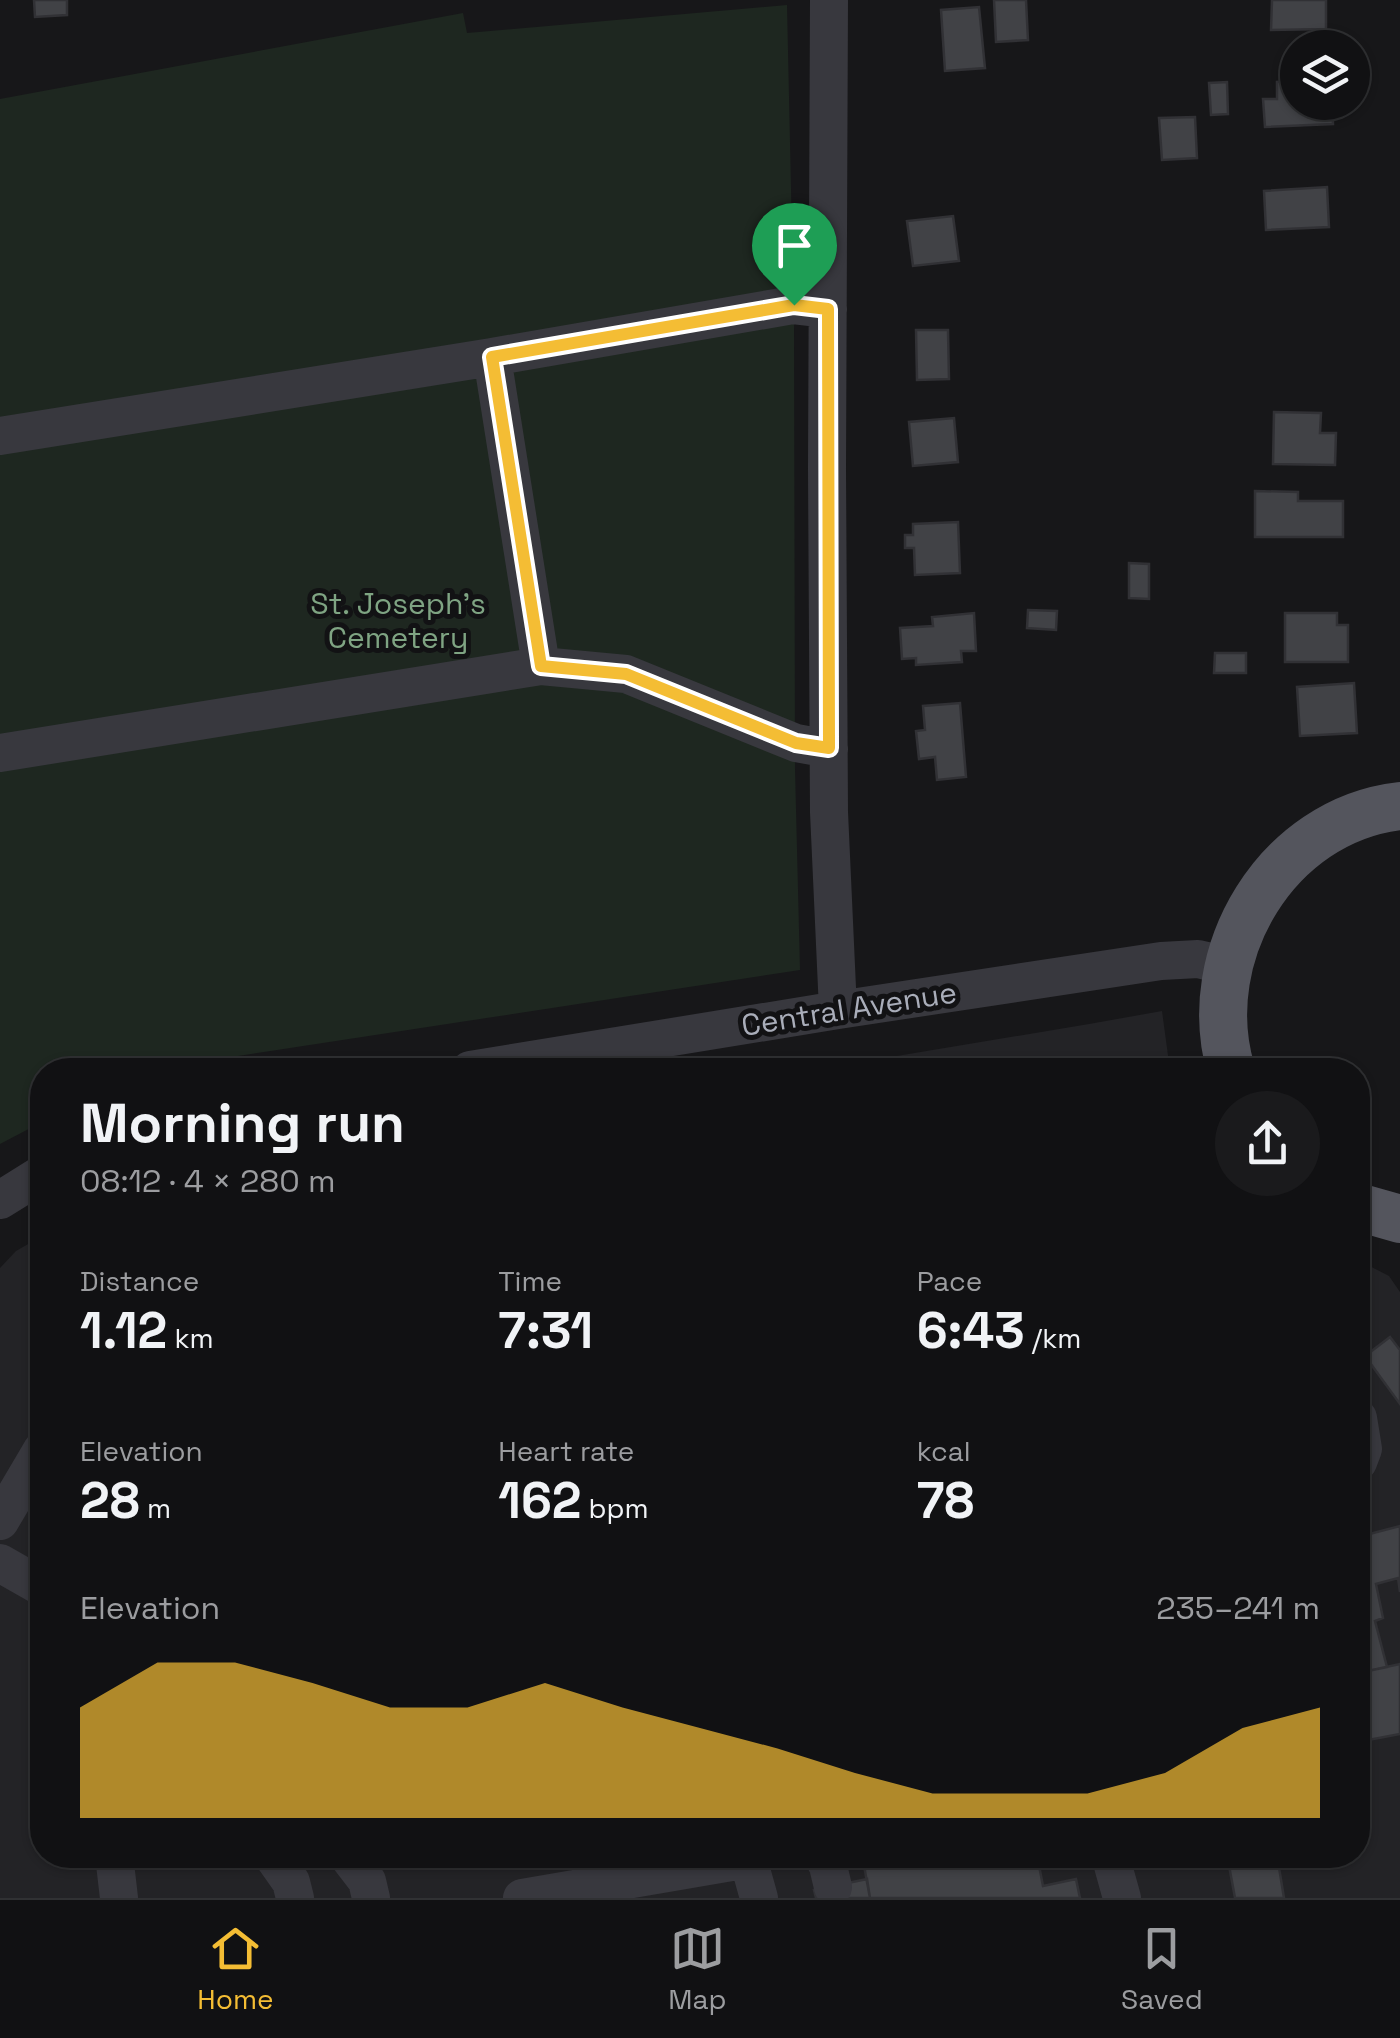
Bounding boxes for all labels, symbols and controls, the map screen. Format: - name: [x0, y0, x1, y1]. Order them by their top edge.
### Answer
- map controls: [1280, 30, 1370, 120]
- button: layers: [1280, 30, 1370, 120]
- pin: [752, 203, 837, 306]
- icon: arrive: [767, 218, 822, 273]
- park label: St. Joseph's Cemetery: [310, 584, 486, 657]
- street label: Central Avenue: [738, 972, 959, 1045]
- text: Morning run: [80, 1088, 405, 1158]
- button: share: [1215, 1091, 1320, 1196]
- text: 08:12 · 4 × 280 m: [80, 1161, 335, 1201]
- text: Distance: [80, 1263, 199, 1299]
- text: Time: [498, 1263, 562, 1299]
- text: Pace: [917, 1263, 982, 1299]
- text: 1.12: [80, 1299, 167, 1363]
- text: 7:31: [498, 1299, 593, 1363]
- text: 6:43: [917, 1299, 1025, 1363]
- text: km: [167, 1320, 214, 1356]
- text: /km: [1025, 1320, 1081, 1356]
- text: Elevation: [80, 1433, 203, 1469]
- text: Heart rate: [498, 1433, 634, 1469]
- text: kcal: [917, 1433, 971, 1469]
- text: 28: [80, 1469, 140, 1533]
- text: 162: [498, 1469, 581, 1533]
- text: 78: [917, 1469, 974, 1533]
- text: m: [140, 1490, 171, 1526]
- text: bpm: [581, 1490, 649, 1526]
- text: Elevation: [80, 1588, 220, 1628]
- text: 235–241 m: [1156, 1588, 1320, 1628]
- tab: Home: [197, 1921, 274, 2017]
- tab: Map: [668, 1921, 727, 2017]
- tab: Saved: [1121, 1921, 1203, 2017]

